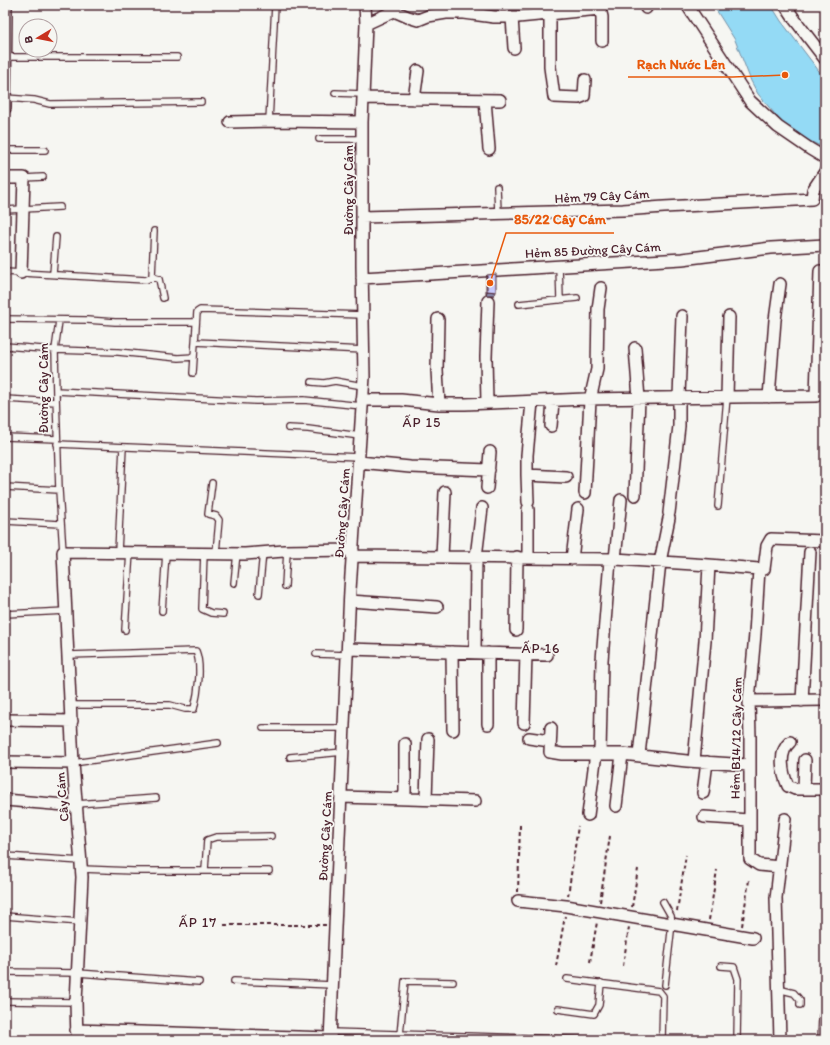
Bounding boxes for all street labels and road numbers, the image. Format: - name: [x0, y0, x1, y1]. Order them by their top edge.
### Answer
- street label: Đường Cây Cám: [341, 145, 356, 235]
- street label: Hẻm 79 Cây Cám: [554, 186, 650, 206]
- street label: Hẻm 85 Đường Cây Cám: [525, 239, 661, 261]
- street label: Đường Cây Cám: [36, 343, 51, 433]
- street label: Đường Cây Cám: [331, 467, 353, 559]
- street label: Hẻm B14/12 Cây Cám: [727, 676, 745, 799]
- street label: Cây Cám: [52, 771, 72, 822]
- street label: Đường Cây Cám: [315, 790, 335, 881]

